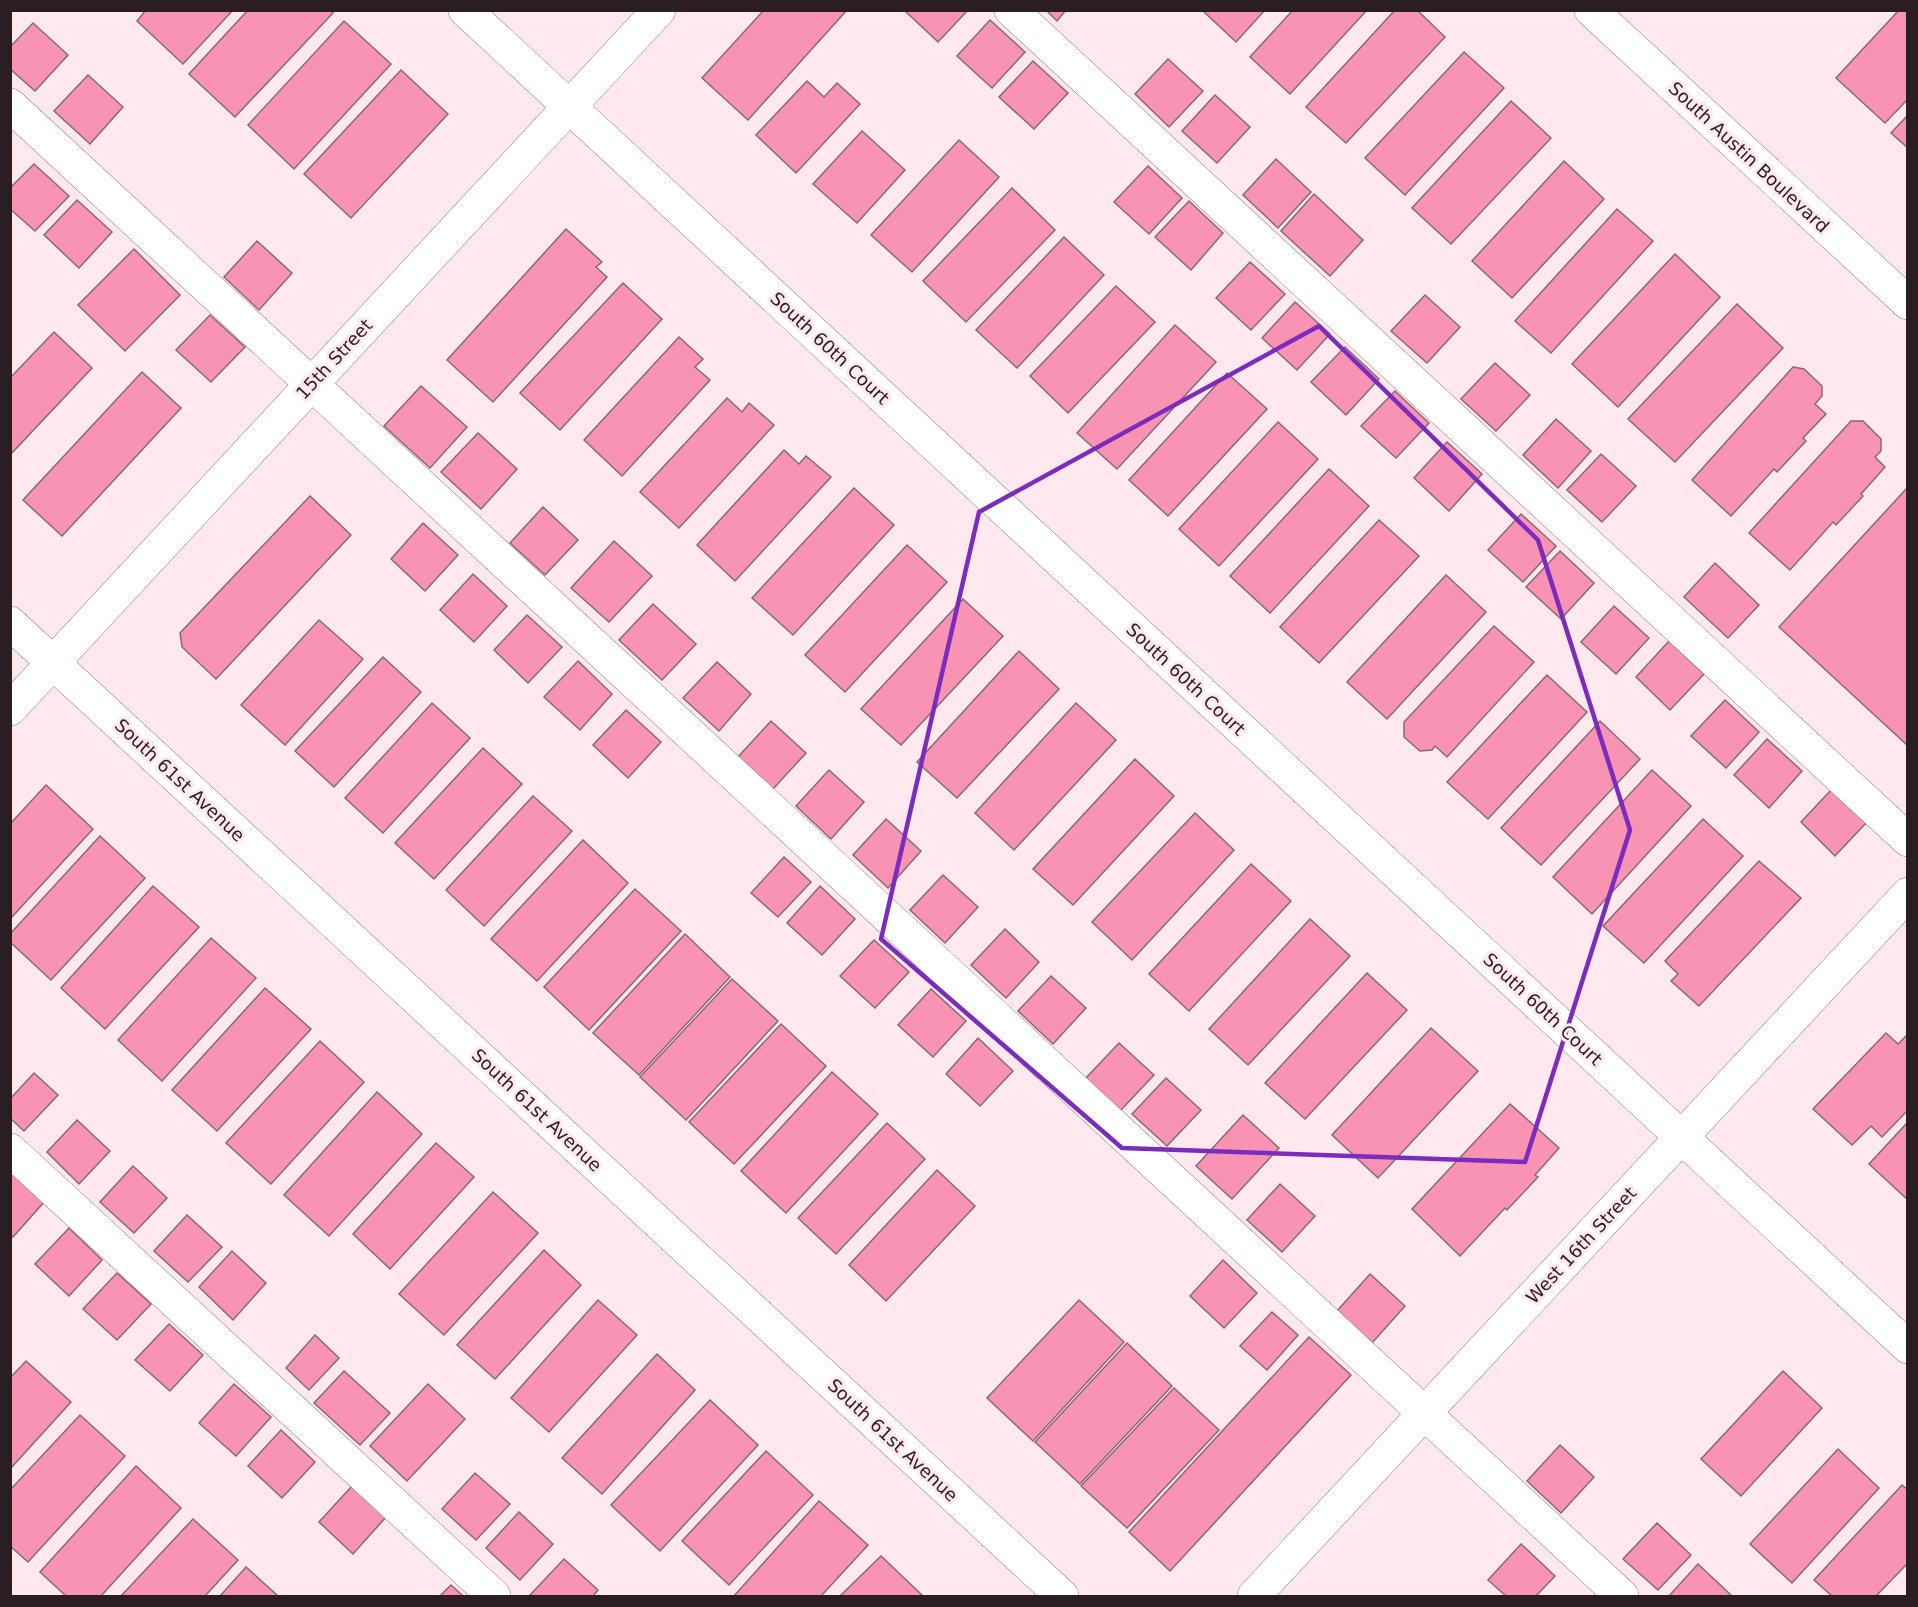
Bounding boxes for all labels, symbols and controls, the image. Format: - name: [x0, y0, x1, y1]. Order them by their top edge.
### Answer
- street label: South Austin Boulevard: [1665, 77, 1833, 237]
- street label: South 60th Court: [766, 288, 894, 408]
- street label: 15th Street: [292, 315, 376, 403]
- street label: South 60th Court: [1122, 619, 1250, 739]
- street label: South 61st Avenue: [111, 714, 249, 846]
- street label: South 60th Court: [1479, 949, 1607, 1069]
- street label: South 61st Avenue: [468, 1044, 606, 1176]
- street label: West 16th Street: [1522, 1182, 1640, 1308]
- street label: South 61st Avenue: [824, 1374, 962, 1506]

